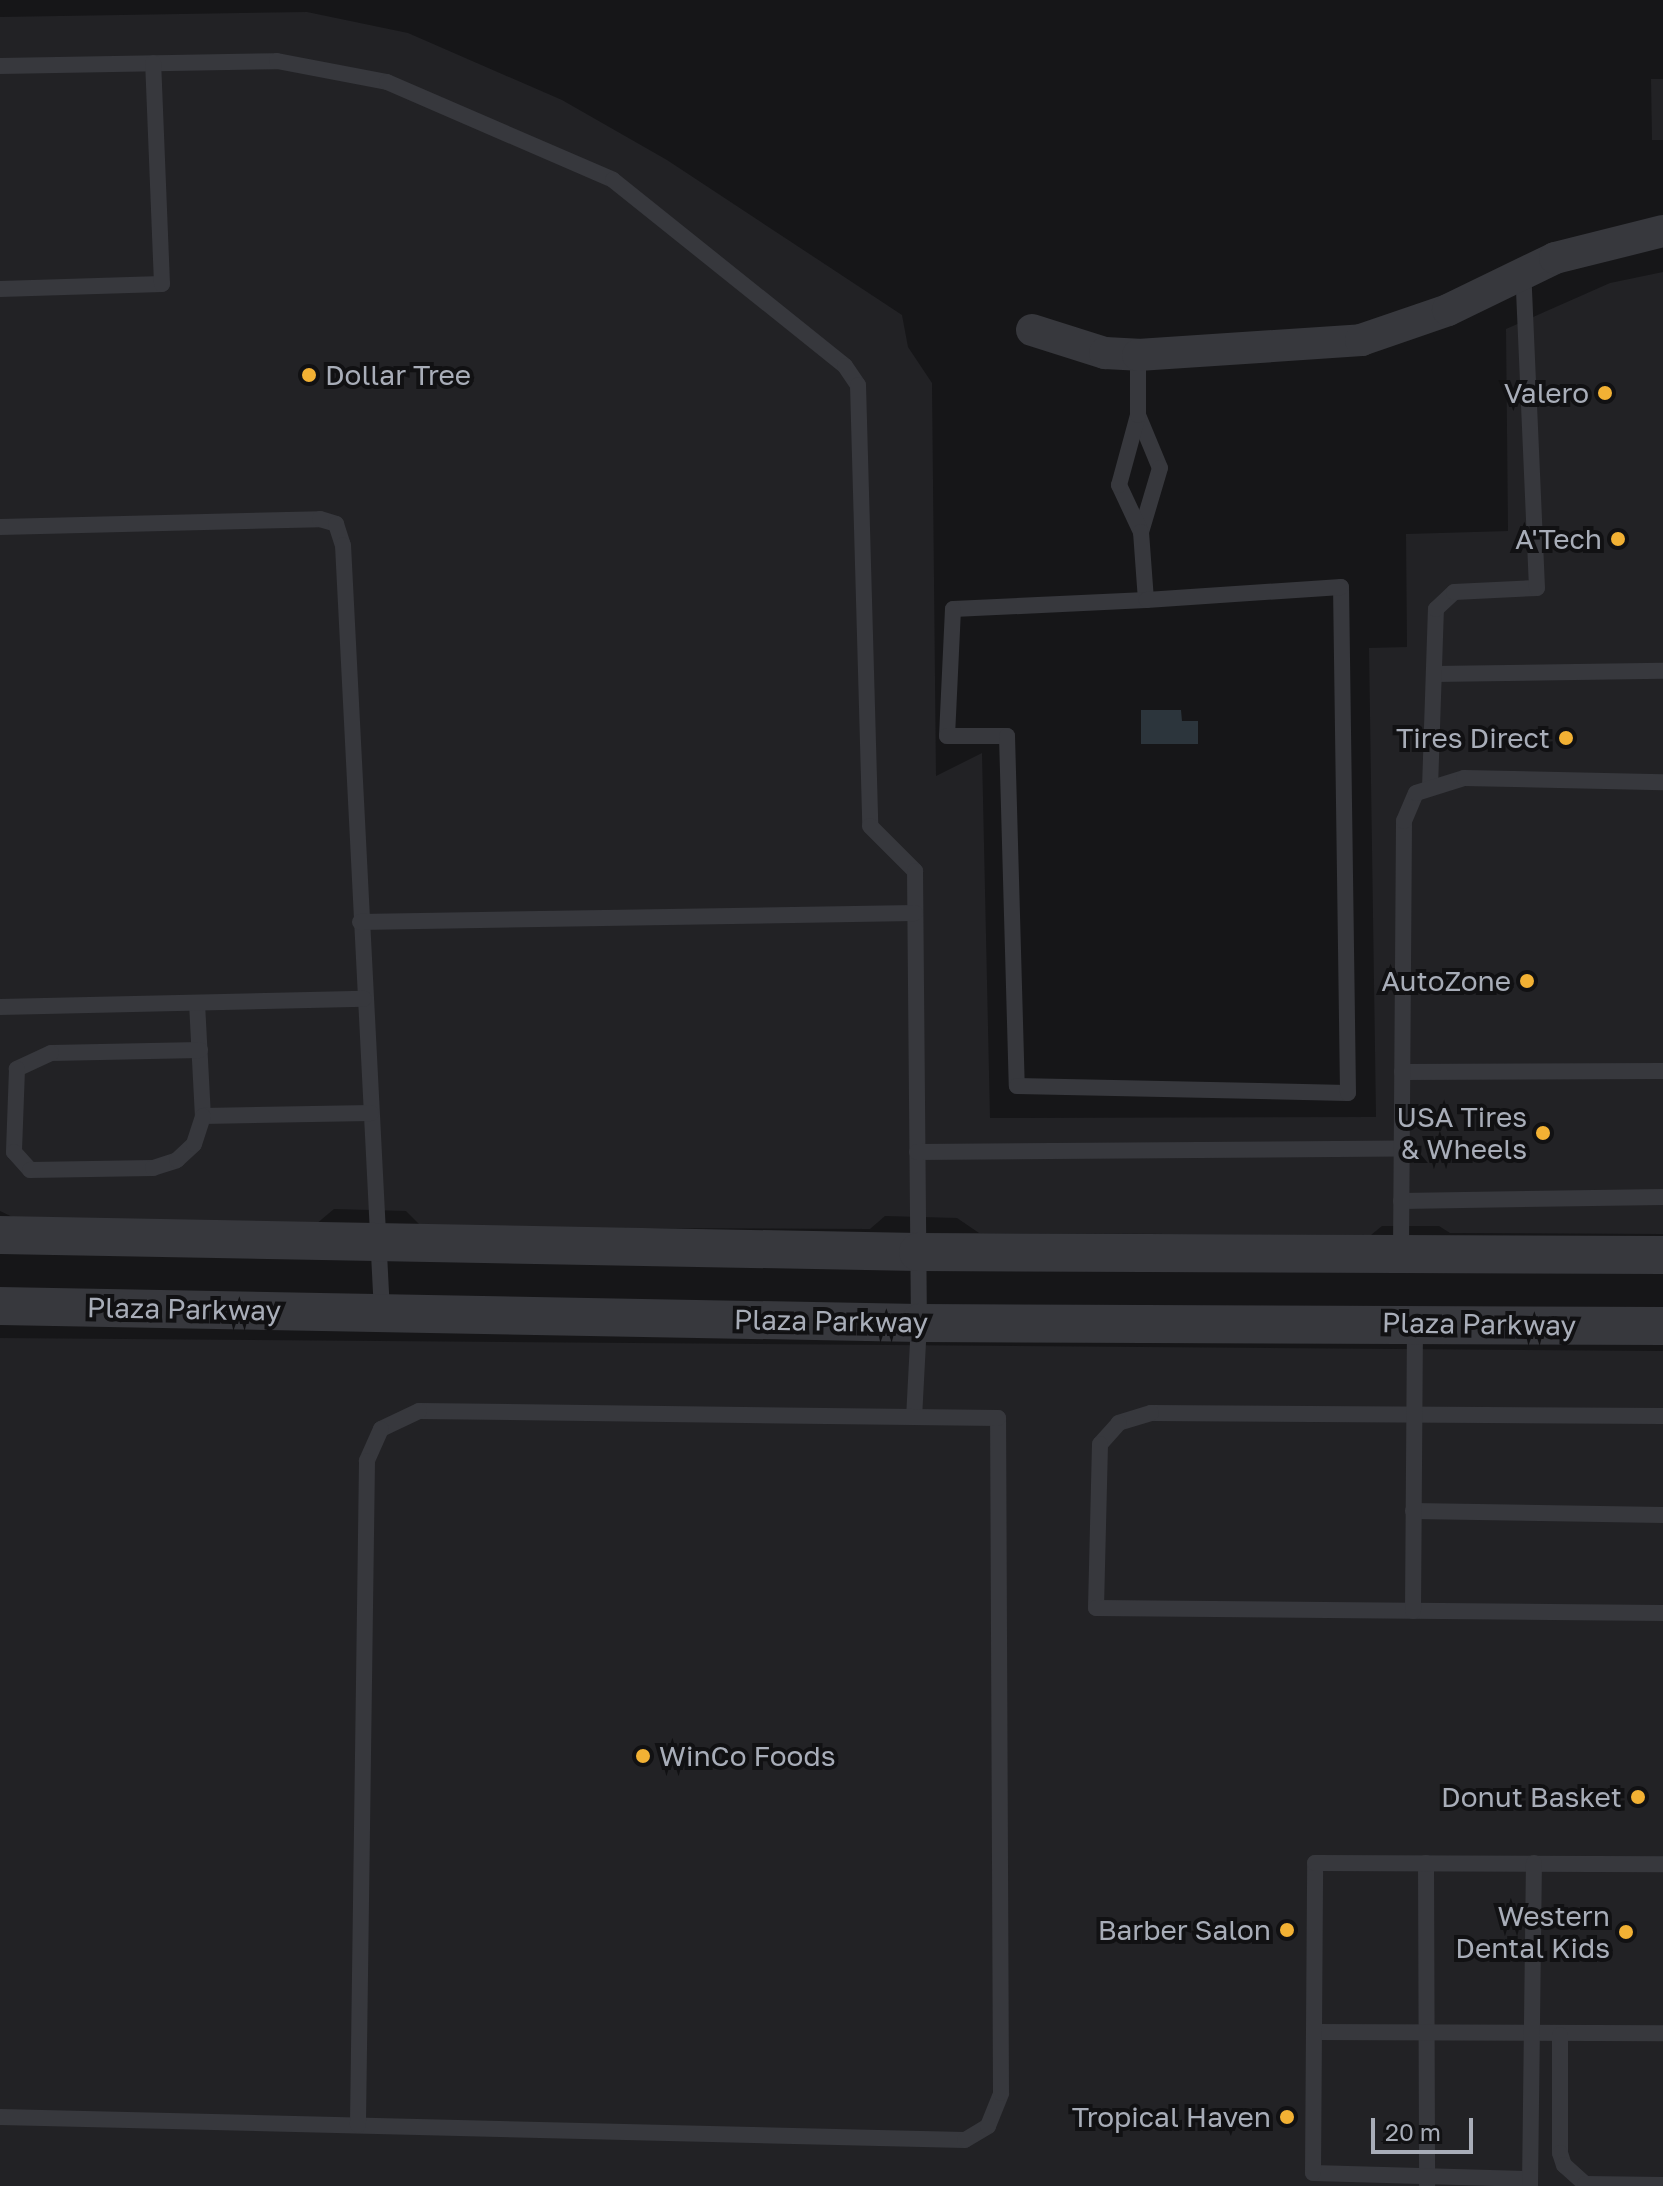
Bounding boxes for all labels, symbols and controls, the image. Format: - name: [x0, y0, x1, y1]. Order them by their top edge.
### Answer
- place label: Dollar Tree: [325, 358, 471, 392]
- marker: Dollar Tree: [300, 366, 318, 384]
- place label: Valero: [1504, 376, 1589, 410]
- marker: Valero: [1596, 384, 1614, 402]
- place label: A'Tech: [1515, 522, 1602, 556]
- marker: A'Tech: [1609, 530, 1627, 548]
- place label: Tires Direct: [1396, 721, 1550, 755]
- marker: Tires Direct: [1557, 729, 1575, 747]
- place label: AutoZone: [1381, 964, 1511, 998]
- marker: AutoZone: [1518, 972, 1536, 990]
- place label: USA Tires & Wheels: [1397, 1100, 1527, 1166]
- marker: USA Tires & Wheels: [1534, 1124, 1552, 1142]
- street label: Plaza Parkway: [87, 1291, 281, 1327]
- street label: Plaza Parkway: [734, 1303, 928, 1339]
- street label: Plaza Parkway: [1382, 1306, 1576, 1342]
- place label: WinCo Foods: [659, 1739, 835, 1773]
- marker: WinCo Foods: [634, 1747, 652, 1765]
- place label: Donut Basket: [1441, 1780, 1622, 1814]
- marker: Donut Basket: [1629, 1788, 1647, 1806]
- place label: Western Dental Kids: [1455, 1899, 1610, 1965]
- place label: Barber Salon: [1098, 1913, 1271, 1947]
- marker: Barber Salon: [1278, 1921, 1296, 1939]
- marker: Western Dental Kids: [1617, 1923, 1635, 1941]
- place label: Tropical Haven: [1072, 2100, 1271, 2134]
- scale bar: [1375, 2102, 1477, 2152]
- marker: Tropical Haven: [1278, 2108, 1296, 2126]
- text: 20 m: [1385, 2117, 1441, 2146]

